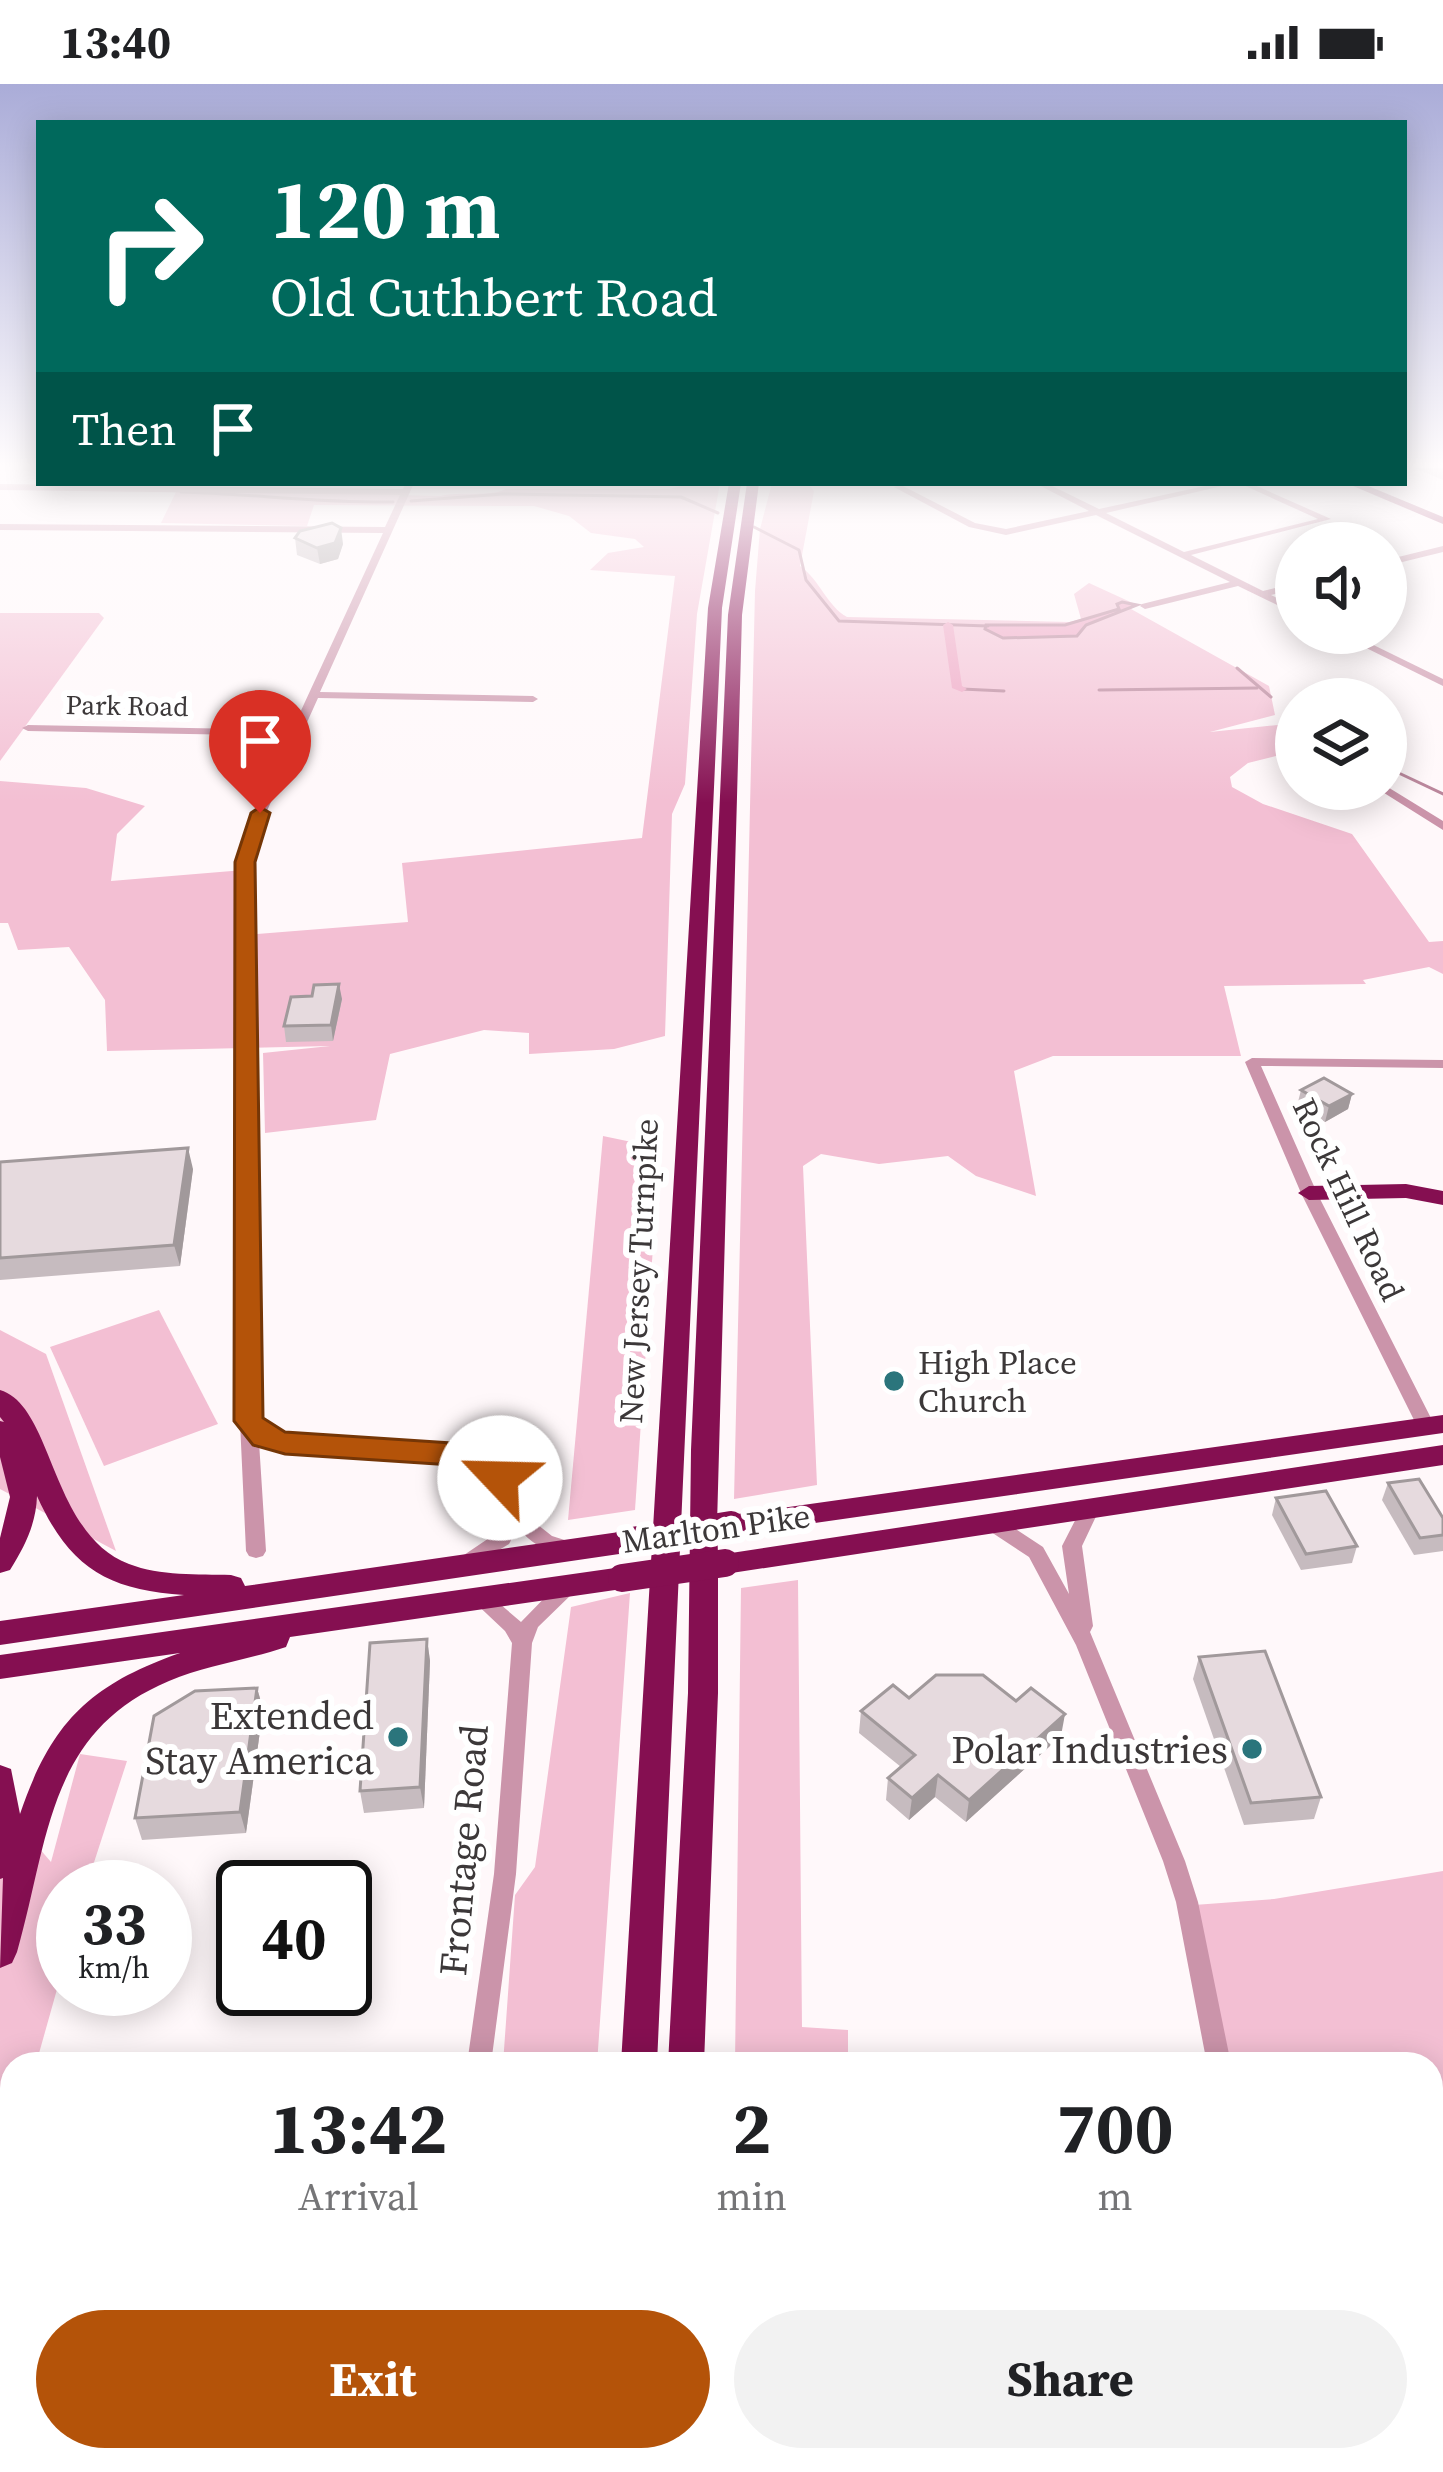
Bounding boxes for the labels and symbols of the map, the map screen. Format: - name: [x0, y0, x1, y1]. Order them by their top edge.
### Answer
- street label: Park Road: [65, 686, 189, 725]
- pin: [209, 690, 311, 813]
- street label: Rock Hill Road: [1282, 1091, 1415, 1308]
- street label: New Jersey Turnpike: [608, 1117, 669, 1425]
- place label: High Place Church: [918, 1340, 1077, 1423]
- marker: High Place Church: [881, 1368, 907, 1394]
- position arrow: [437, 1415, 563, 1541]
- street label: Marlton Pike: [619, 1493, 813, 1564]
- place label: Extended Stay America: [145, 1689, 374, 1787]
- street label: Frontage Road: [426, 1722, 501, 1978]
- place label: Polar Industries: [951, 1723, 1228, 1776]
- marker: Extended Stay America: [385, 1724, 411, 1750]
- marker: Polar Industries: [1239, 1736, 1265, 1762]
- speed limit sign: 40: [216, 1860, 372, 2016]

